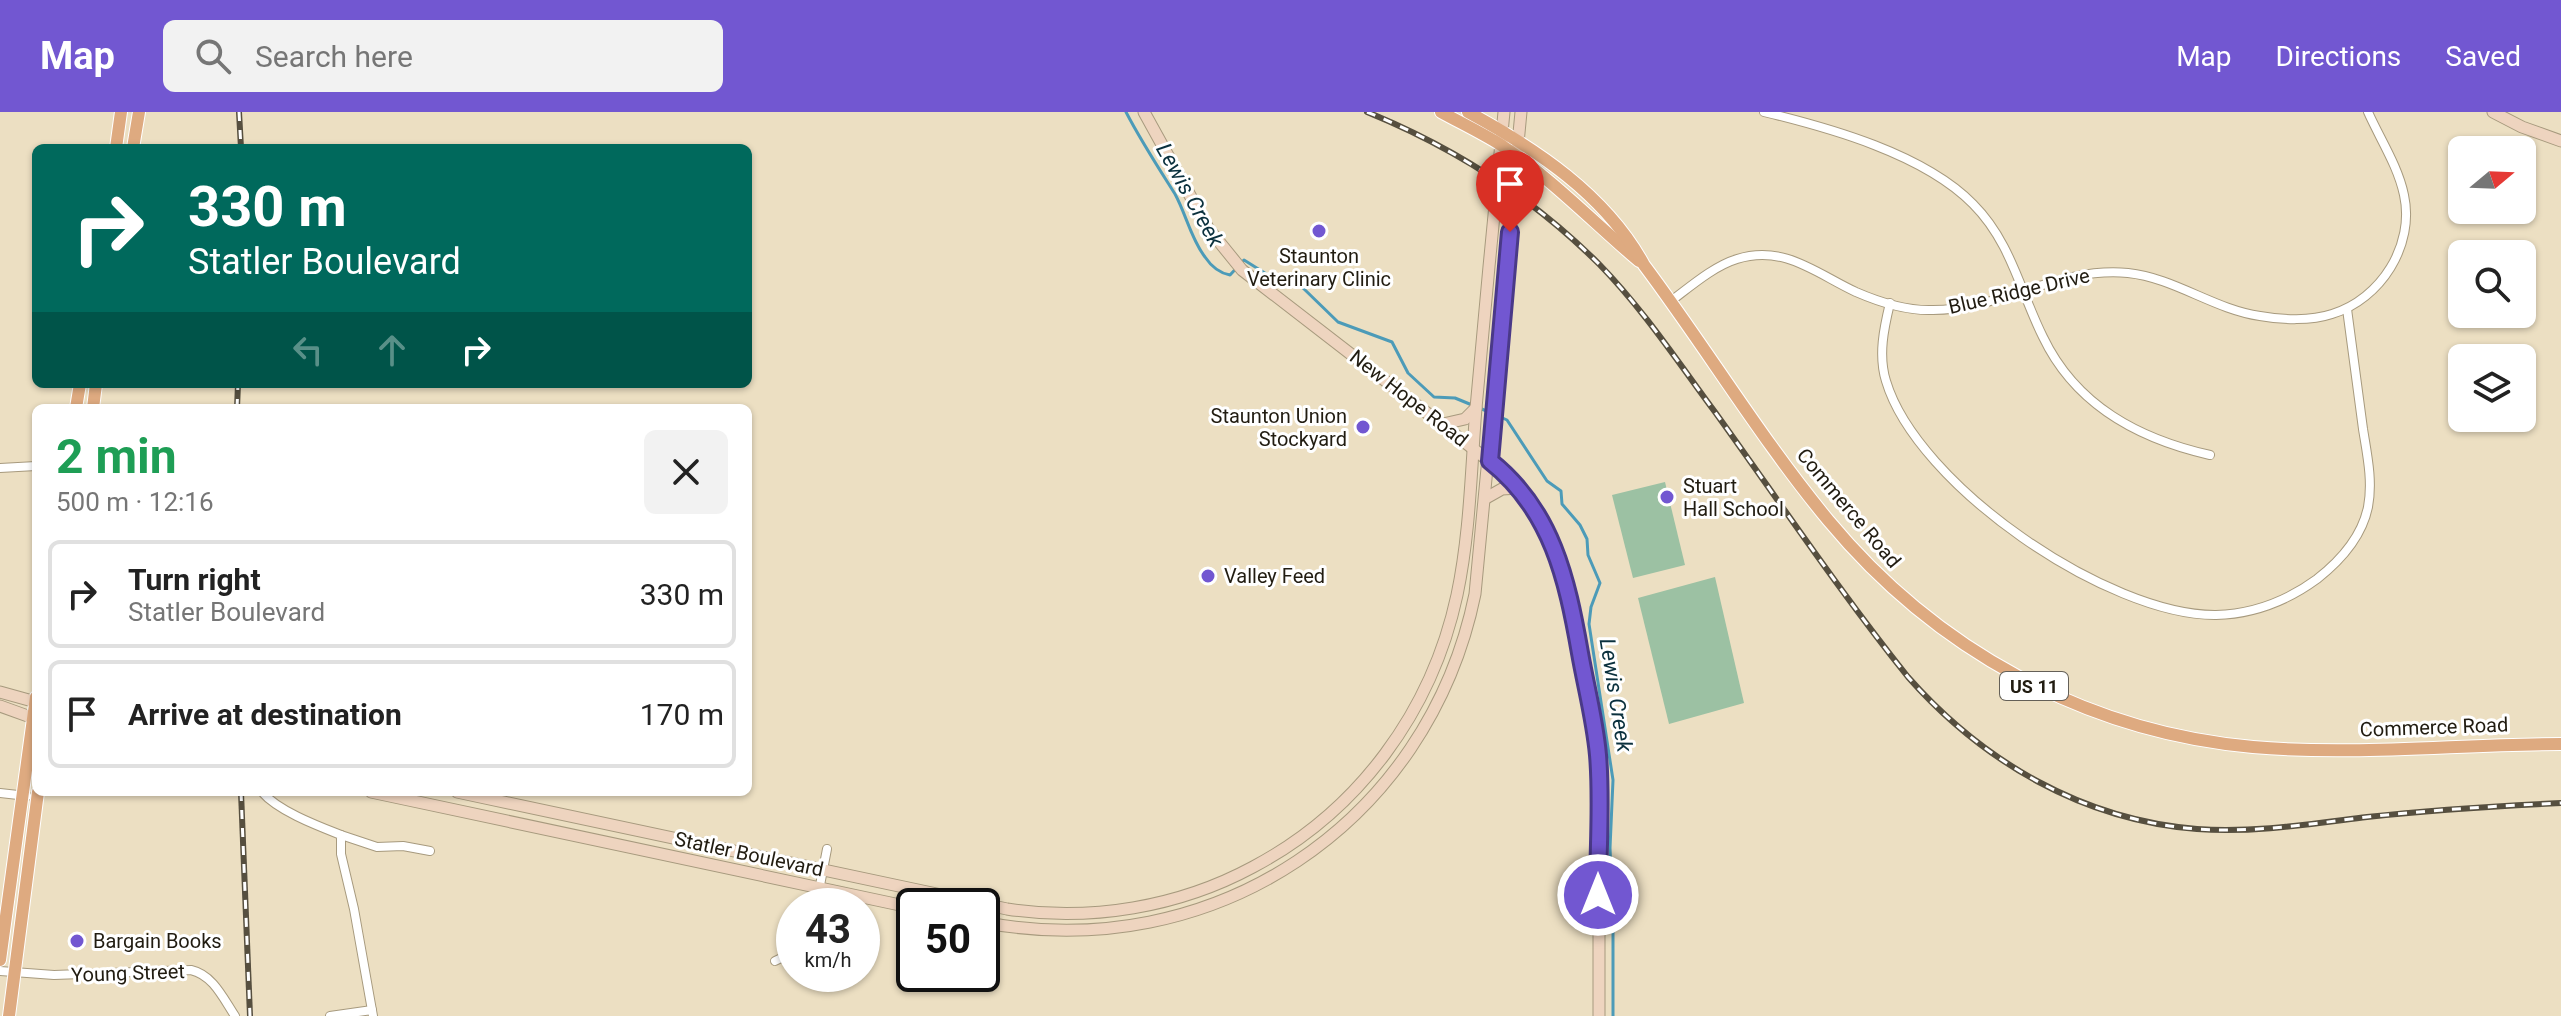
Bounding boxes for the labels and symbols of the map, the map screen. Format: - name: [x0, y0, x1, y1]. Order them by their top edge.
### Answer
- north arrow: [2448, 136, 2536, 224]
- water label: Lewis Creek: [1151, 139, 1229, 252]
- pin: [1476, 150, 1544, 232]
- marker: Staunton Veterinary Clinic: [1310, 222, 1328, 240]
- place label: Staunton Veterinary Clinic: [1247, 244, 1391, 291]
- street label: Blue Ridge Drive: [1946, 263, 2092, 319]
- street label: New Hope Road: [1345, 344, 1473, 452]
- place label: Staunton Union Stockyard: [1211, 404, 1347, 451]
- marker: Staunton Union Stockyard: [1354, 418, 1372, 436]
- street label: Commerce Road: [1792, 443, 1906, 573]
- place label: Stuart Hall School: [1683, 474, 1784, 521]
- marker: Stuart Hall School: [1658, 488, 1676, 506]
- place label: Valley Feed: [1224, 564, 1325, 588]
- marker: Valley Feed: [1199, 567, 1217, 585]
- water label: Lewis Creek: [1595, 636, 1638, 755]
- road number: US 11: [2000, 672, 2068, 700]
- street label: Commerce Road: [2359, 712, 2509, 742]
- street label: Statler Boulevard: [672, 827, 826, 881]
- position arrow: [1556, 853, 1640, 937]
- speed limit sign: 50: [896, 888, 1000, 992]
- place label: Bargain Books: [93, 929, 222, 953]
- marker: Bargain Books: [68, 932, 86, 950]
- street label: Young Street: [71, 959, 185, 987]

